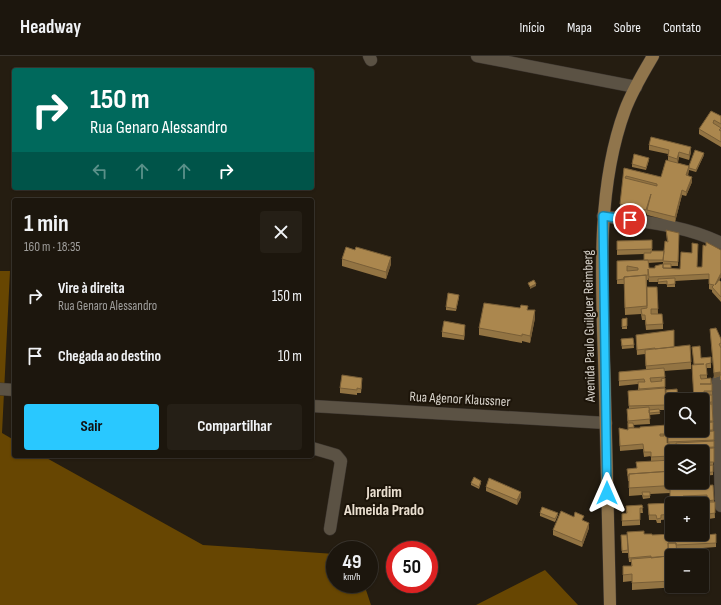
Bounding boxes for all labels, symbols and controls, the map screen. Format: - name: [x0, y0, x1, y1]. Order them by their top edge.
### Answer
- text: Headway: [20, 16, 81, 39]
- text: Início: [519, 19, 545, 36]
- text: Mapa: [567, 19, 592, 36]
- text: Sobre: [614, 19, 641, 36]
- text: Contato: [663, 19, 701, 36]
- text: 150 m: [90, 83, 150, 116]
- icon: right: [24, 84, 76, 136]
- text: Rua Genaro Alessandro: [90, 117, 227, 138]
- icon: left: [89, 160, 111, 182]
- icon: ahead: [131, 160, 153, 182]
- icon: ahead: [173, 160, 195, 182]
- icon: right: [215, 160, 237, 182]
- pin: [613, 203, 647, 237]
- text: 1 min: [24, 209, 69, 238]
- icon: arrive: [619, 209, 641, 231]
- button: close: [260, 211, 302, 253]
- text: 160 m · 18:35: [24, 239, 81, 255]
- street label: Avenida Paulo Guilguer Reimberg: [579, 249, 599, 403]
- text: Vire à direita: [58, 279, 125, 298]
- icon: right: [24, 285, 46, 307]
- text: 150 m: [272, 287, 302, 306]
- text: Rua Genaro Alessandro: [58, 298, 157, 314]
- icon: arrive: [24, 345, 46, 367]
- text: Chegada ao destino: [58, 347, 161, 366]
- text: 10 m: [278, 347, 302, 366]
- street label: Rua Agenor Klaussner: [409, 388, 511, 410]
- map controls: [665, 393, 709, 593]
- button: search: [665, 393, 709, 437]
- button: Sair: [24, 404, 159, 450]
- button: Compartilhar: [167, 404, 302, 450]
- button: layers: [665, 445, 709, 489]
- position arrow: [586, 472, 628, 514]
- district label: Jardim Almeida Prado: [343, 483, 424, 520]
- button: +: [665, 497, 709, 541]
- speed limit sign: 50: [386, 541, 438, 593]
- button: −: [665, 549, 709, 593]
- text: 49: [343, 550, 361, 574]
- text: km/h: [343, 571, 361, 583]

